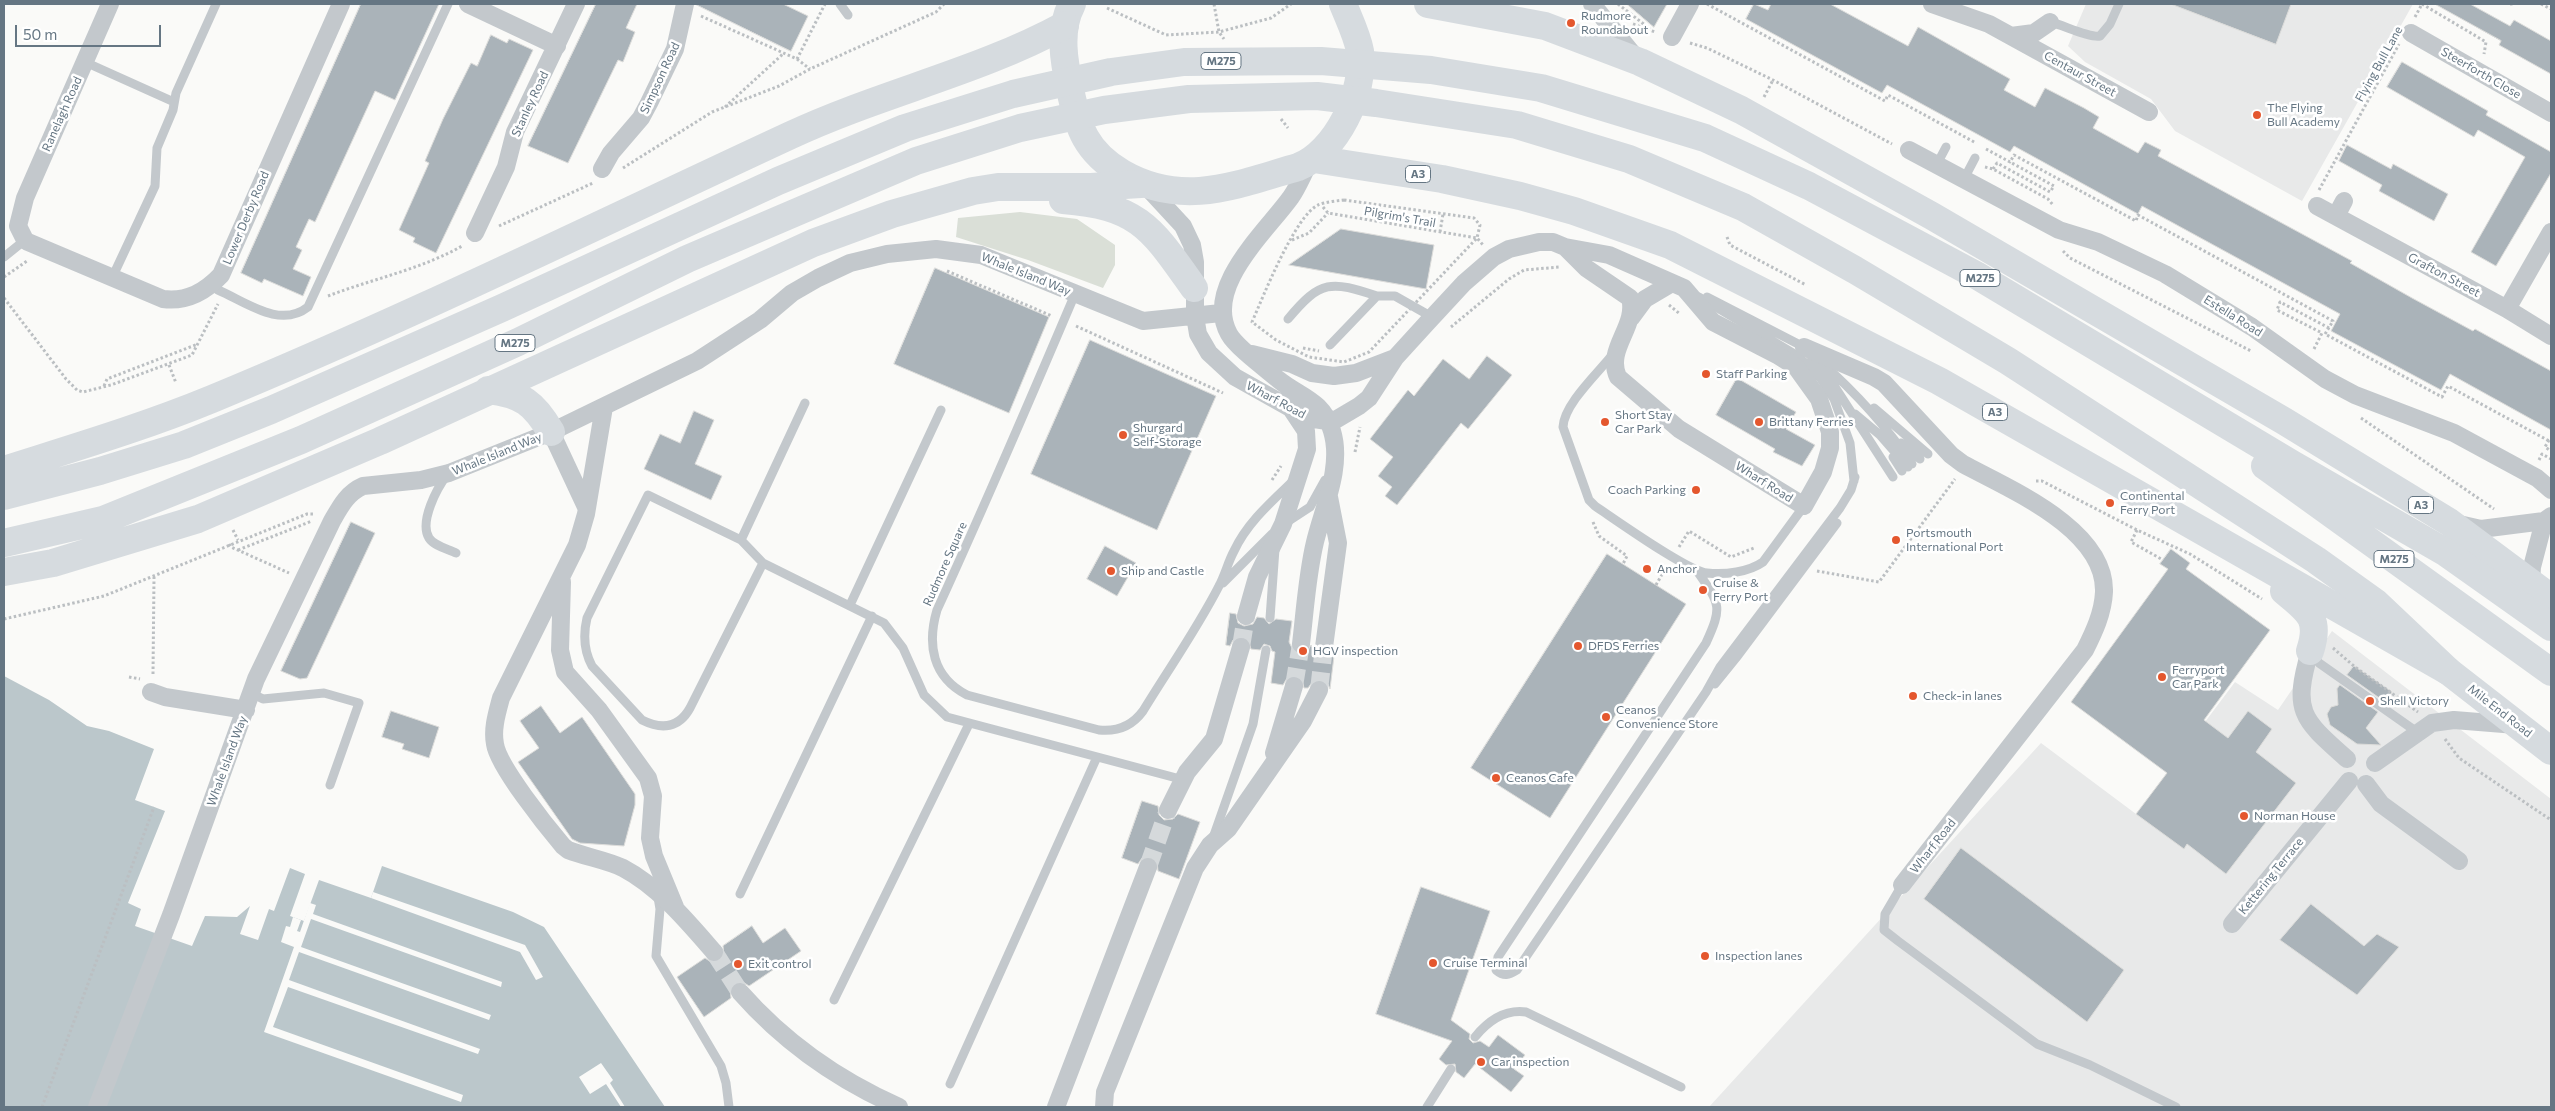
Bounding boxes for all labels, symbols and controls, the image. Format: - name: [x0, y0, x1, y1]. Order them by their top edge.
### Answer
- place label: Rudmore Roundabout: [1581, 9, 1648, 37]
- scale bar: [18, 15, 164, 47]
- marker: Rudmore Roundabout: [1565, 17, 1577, 29]
- street label: Flying Bull Lane: [2352, 24, 2406, 104]
- text: 50 m: [23, 25, 57, 43]
- street label: Simpson Road: [637, 40, 683, 116]
- street label: Steerforth Close: [2439, 44, 2523, 102]
- street label: Centaur Street: [2041, 48, 2119, 100]
- road number: M275: [1201, 52, 1241, 70]
- street label: Stanley Road: [509, 69, 551, 139]
- street label: Ranelagh Road: [39, 74, 85, 154]
- place label: The Flying Bull Academy: [2267, 101, 2340, 129]
- marker: The Flying Bull Academy: [2251, 109, 2263, 121]
- road number: A3: [1406, 165, 1430, 182]
- street label: Lower Derby Road: [220, 169, 272, 267]
- street label: Pilgrim's Trail: [1363, 204, 1437, 230]
- street label: Whale Island Way: [979, 249, 1073, 299]
- street label: Grafton Street: [2405, 250, 2483, 300]
- road number: M275: [1960, 270, 2000, 286]
- street label: Estella Road: [2201, 292, 2265, 340]
- road number: M275: [495, 334, 535, 352]
- place label: Staff Parking: [1716, 367, 1787, 381]
- marker: Staff Parking: [1700, 368, 1712, 380]
- street label: Wharf Road: [1244, 378, 1308, 422]
- road number: A3: [1982, 404, 2008, 421]
- place label: Short Stay Car Park: [1615, 408, 1672, 436]
- place label: Brittany Ferries: [1769, 415, 1853, 429]
- marker: Short Stay Car Park: [1599, 416, 1611, 428]
- marker: Brittany Ferries: [1753, 416, 1765, 428]
- place label: Shurgard Self-Storage: [1133, 421, 1202, 449]
- street label: Whale Island Way: [450, 429, 544, 479]
- marker: Shurgard Self-Storage: [1117, 429, 1129, 441]
- street label: Wharf Road: [1733, 459, 1795, 505]
- place label: Coach Parking: [1608, 483, 1686, 497]
- marker: Coach Parking: [1690, 484, 1702, 496]
- place label: Continental Ferry Port: [2120, 489, 2185, 517]
- road number: A3: [2408, 496, 2434, 514]
- marker: Continental Ferry Port: [2104, 497, 2116, 509]
- street label: Rudmore Square: [920, 520, 970, 608]
- place label: Portsmouth International Port: [1906, 526, 2003, 554]
- marker: Portsmouth International Port: [1890, 534, 1902, 546]
- road number: M275: [2374, 550, 2414, 568]
- place label: Anchor: [1657, 562, 1697, 576]
- marker: Anchor: [1641, 563, 1653, 575]
- place label: Ship and Castle: [1121, 564, 1204, 578]
- marker: Ship and Castle: [1105, 565, 1117, 577]
- place label: Cruise & Ferry Port: [1713, 576, 1768, 604]
- marker: Cruise & Ferry Port: [1697, 584, 1709, 596]
- place label: DFDS Ferries: [1588, 639, 1659, 653]
- marker: DFDS Ferries: [1572, 640, 1584, 652]
- place label: HGV inspection: [1313, 644, 1398, 658]
- marker: HGV inspection: [1297, 645, 1309, 657]
- place label: Ferryport Car Park: [2172, 663, 2225, 691]
- marker: Ferryport Car Park: [2156, 671, 2168, 683]
- street label: Mile End Road: [2465, 681, 2535, 741]
- place label: Check-in lanes: [1923, 689, 2002, 703]
- marker: Check-in lanes: [1907, 690, 1919, 702]
- place label: Shell Victory: [2380, 694, 2449, 708]
- marker: Shell Victory: [2364, 695, 2376, 707]
- place label: Ceanos Convenience Store: [1616, 703, 1718, 731]
- marker: Ceanos Convenience Store: [1600, 711, 1612, 723]
- street label: Whale Island Way: [204, 714, 250, 808]
- place label: Ceanos Cafe: [1506, 771, 1574, 785]
- marker: Ceanos Cafe: [1490, 772, 1502, 784]
- place label: Norman House: [2254, 809, 2336, 823]
- marker: Norman House: [2238, 810, 2250, 822]
- street label: Wharf Road: [1907, 816, 1959, 876]
- street label: Kettering Terrace: [2236, 835, 2306, 917]
- place label: Inspection lanes: [1715, 949, 1802, 963]
- marker: Inspection lanes: [1699, 950, 1711, 962]
- place label: Cruise Terminal: [1443, 956, 1528, 970]
- place label: Exit control: [748, 957, 812, 971]
- marker: Cruise Terminal: [1427, 957, 1439, 969]
- marker: Exit control: [732, 958, 744, 970]
- place label: Car inspection: [1491, 1055, 1569, 1069]
- marker: Car inspection: [1475, 1056, 1487, 1068]

